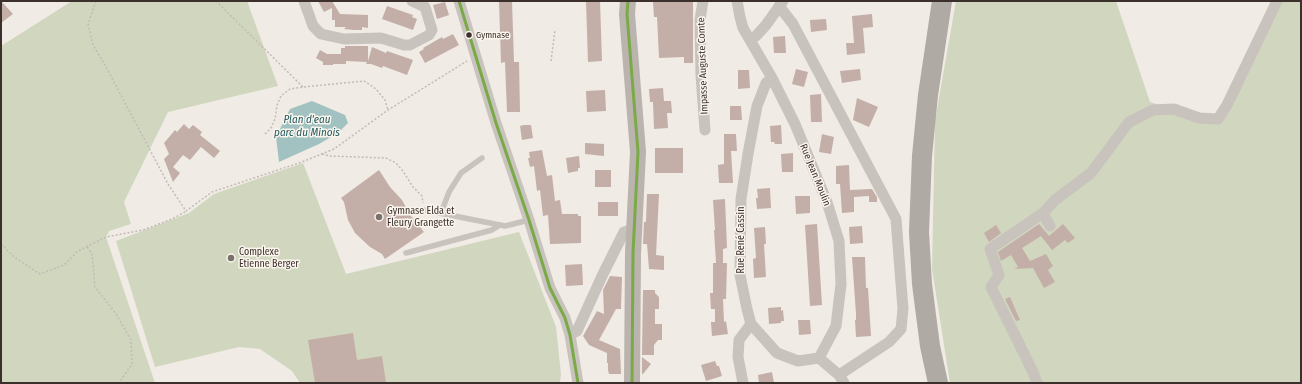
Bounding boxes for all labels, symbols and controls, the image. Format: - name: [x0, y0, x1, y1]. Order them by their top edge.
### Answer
- street label: Impasse Auguste Comte: [695, 17, 711, 115]
- marker: Gymnase: [464, 30, 474, 40]
- place label: Gymnase: [476, 30, 509, 40]
- water label: Plan d'eau parc du Minois: [274, 113, 340, 139]
- street label: Rue Jean Moulin: [797, 142, 833, 208]
- place label: Gymnase Elda et Fleury Grangette: [387, 205, 455, 228]
- street label: Rue René Cassin: [735, 207, 747, 273]
- marker: Gymnase Elda et Fleury Grangette: [374, 212, 384, 222]
- place label: Complexe Etienne Berger: [239, 246, 299, 270]
- marker: Complexe Etienne Berger: [226, 253, 236, 263]

